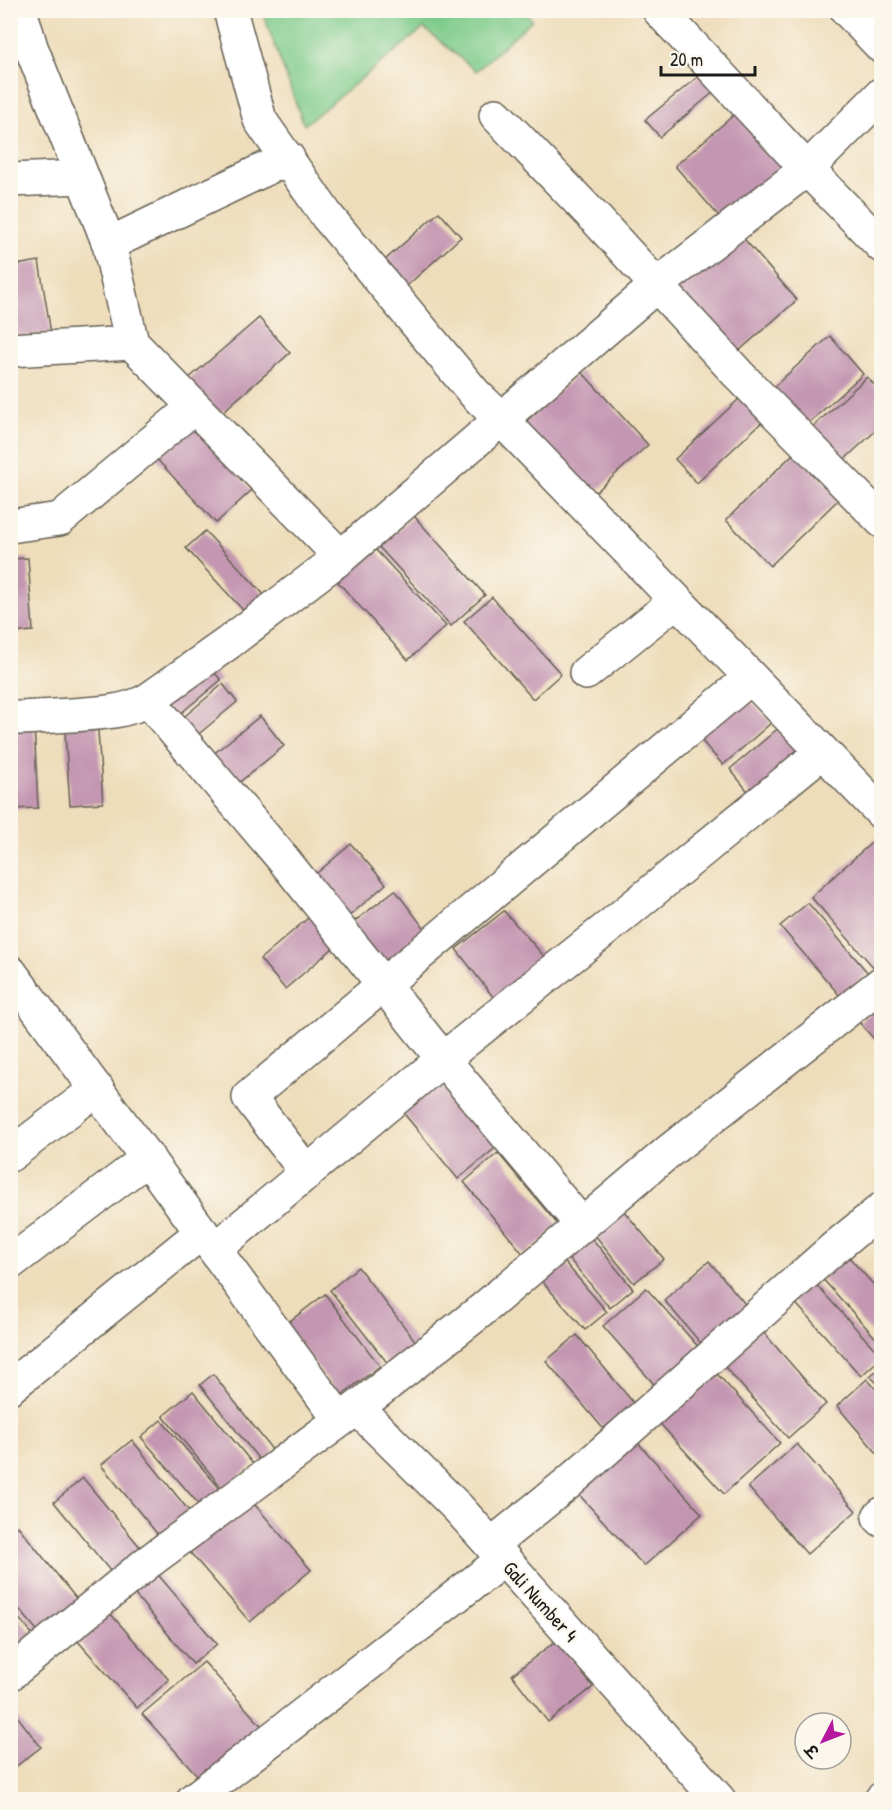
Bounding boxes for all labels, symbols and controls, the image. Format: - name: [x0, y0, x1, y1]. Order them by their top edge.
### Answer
- scale bar: [661, 39, 756, 77]
- text: 20 m: [670, 47, 703, 72]
- street label: Gali Number 4: [497, 1555, 585, 1647]
- north arrow: [793, 1711, 853, 1771]
- text: उ: [799, 1739, 825, 1764]

